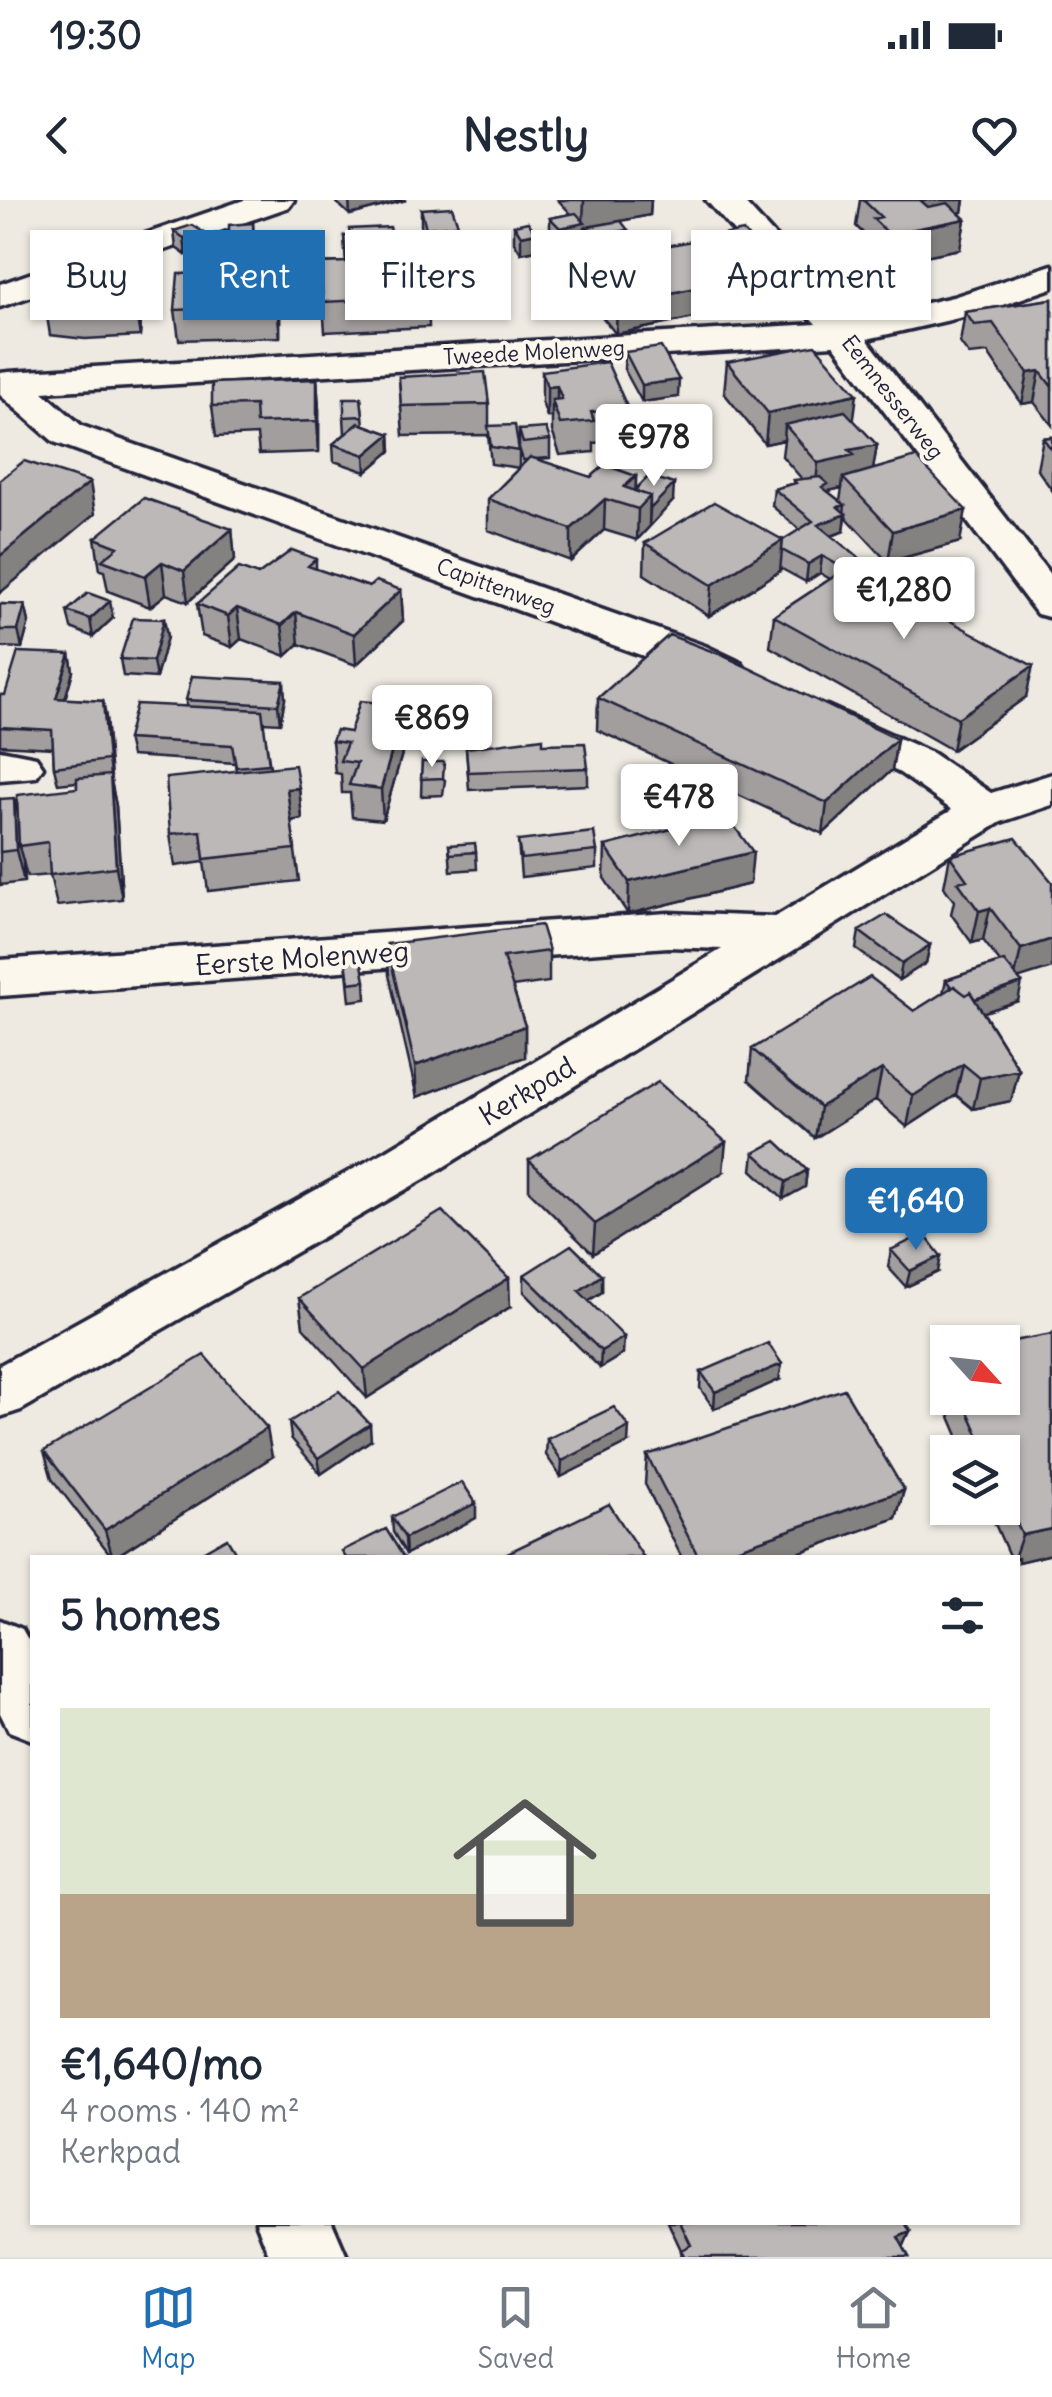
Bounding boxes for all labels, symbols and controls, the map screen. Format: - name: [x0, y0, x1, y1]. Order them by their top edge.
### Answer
- text: 19:30: [50, 12, 142, 59]
- text: Nestly: [463, 107, 589, 163]
- icon: back: [30, 108, 85, 163]
- icon: heart: [967, 108, 1022, 163]
- chip: Buy: [30, 230, 163, 320]
- chip: Rent: [183, 230, 325, 320]
- chip: Filters: [345, 230, 511, 320]
- chip: New: [531, 230, 671, 320]
- chip: Apartment: [691, 230, 931, 320]
- street label: Eemnesserweg: [836, 329, 950, 465]
- street label: Tweede Molenweg: [442, 333, 626, 371]
- pin: €978: [595, 404, 713, 489]
- text: €978: [617, 416, 691, 457]
- street label: Capittenweg: [433, 552, 559, 620]
- pin: €1,280: [823, 557, 985, 642]
- text: €1,280: [856, 569, 952, 610]
- pin: €869: [373, 685, 491, 770]
- text: €869: [394, 697, 470, 738]
- pin: €478: [620, 764, 738, 849]
- text: €478: [643, 776, 715, 817]
- street label: Eerste Molenweg: [194, 933, 410, 983]
- street label: Kerkpad: [472, 1048, 582, 1134]
- pin: €1,640: [835, 1168, 997, 1253]
- text: €1,640: [867, 1180, 965, 1221]
- north arrow: [930, 1325, 1020, 1415]
- map controls: [930, 1325, 1020, 1525]
- button: layers: [930, 1435, 1020, 1525]
- icon: filters: [935, 1588, 990, 1643]
- text: 5 homes: [60, 1589, 221, 1641]
- icon: home: [435, 1773, 615, 1953]
- text: €1,640/mo: [60, 2038, 263, 2090]
- text: 4 rooms · 140 m²: [60, 2090, 300, 2131]
- text: Kerkpad: [60, 2131, 181, 2172]
- tab: Map: [141, 2280, 196, 2376]
- tab: Saved: [477, 2280, 554, 2376]
- tab: Home: [836, 2280, 911, 2376]

